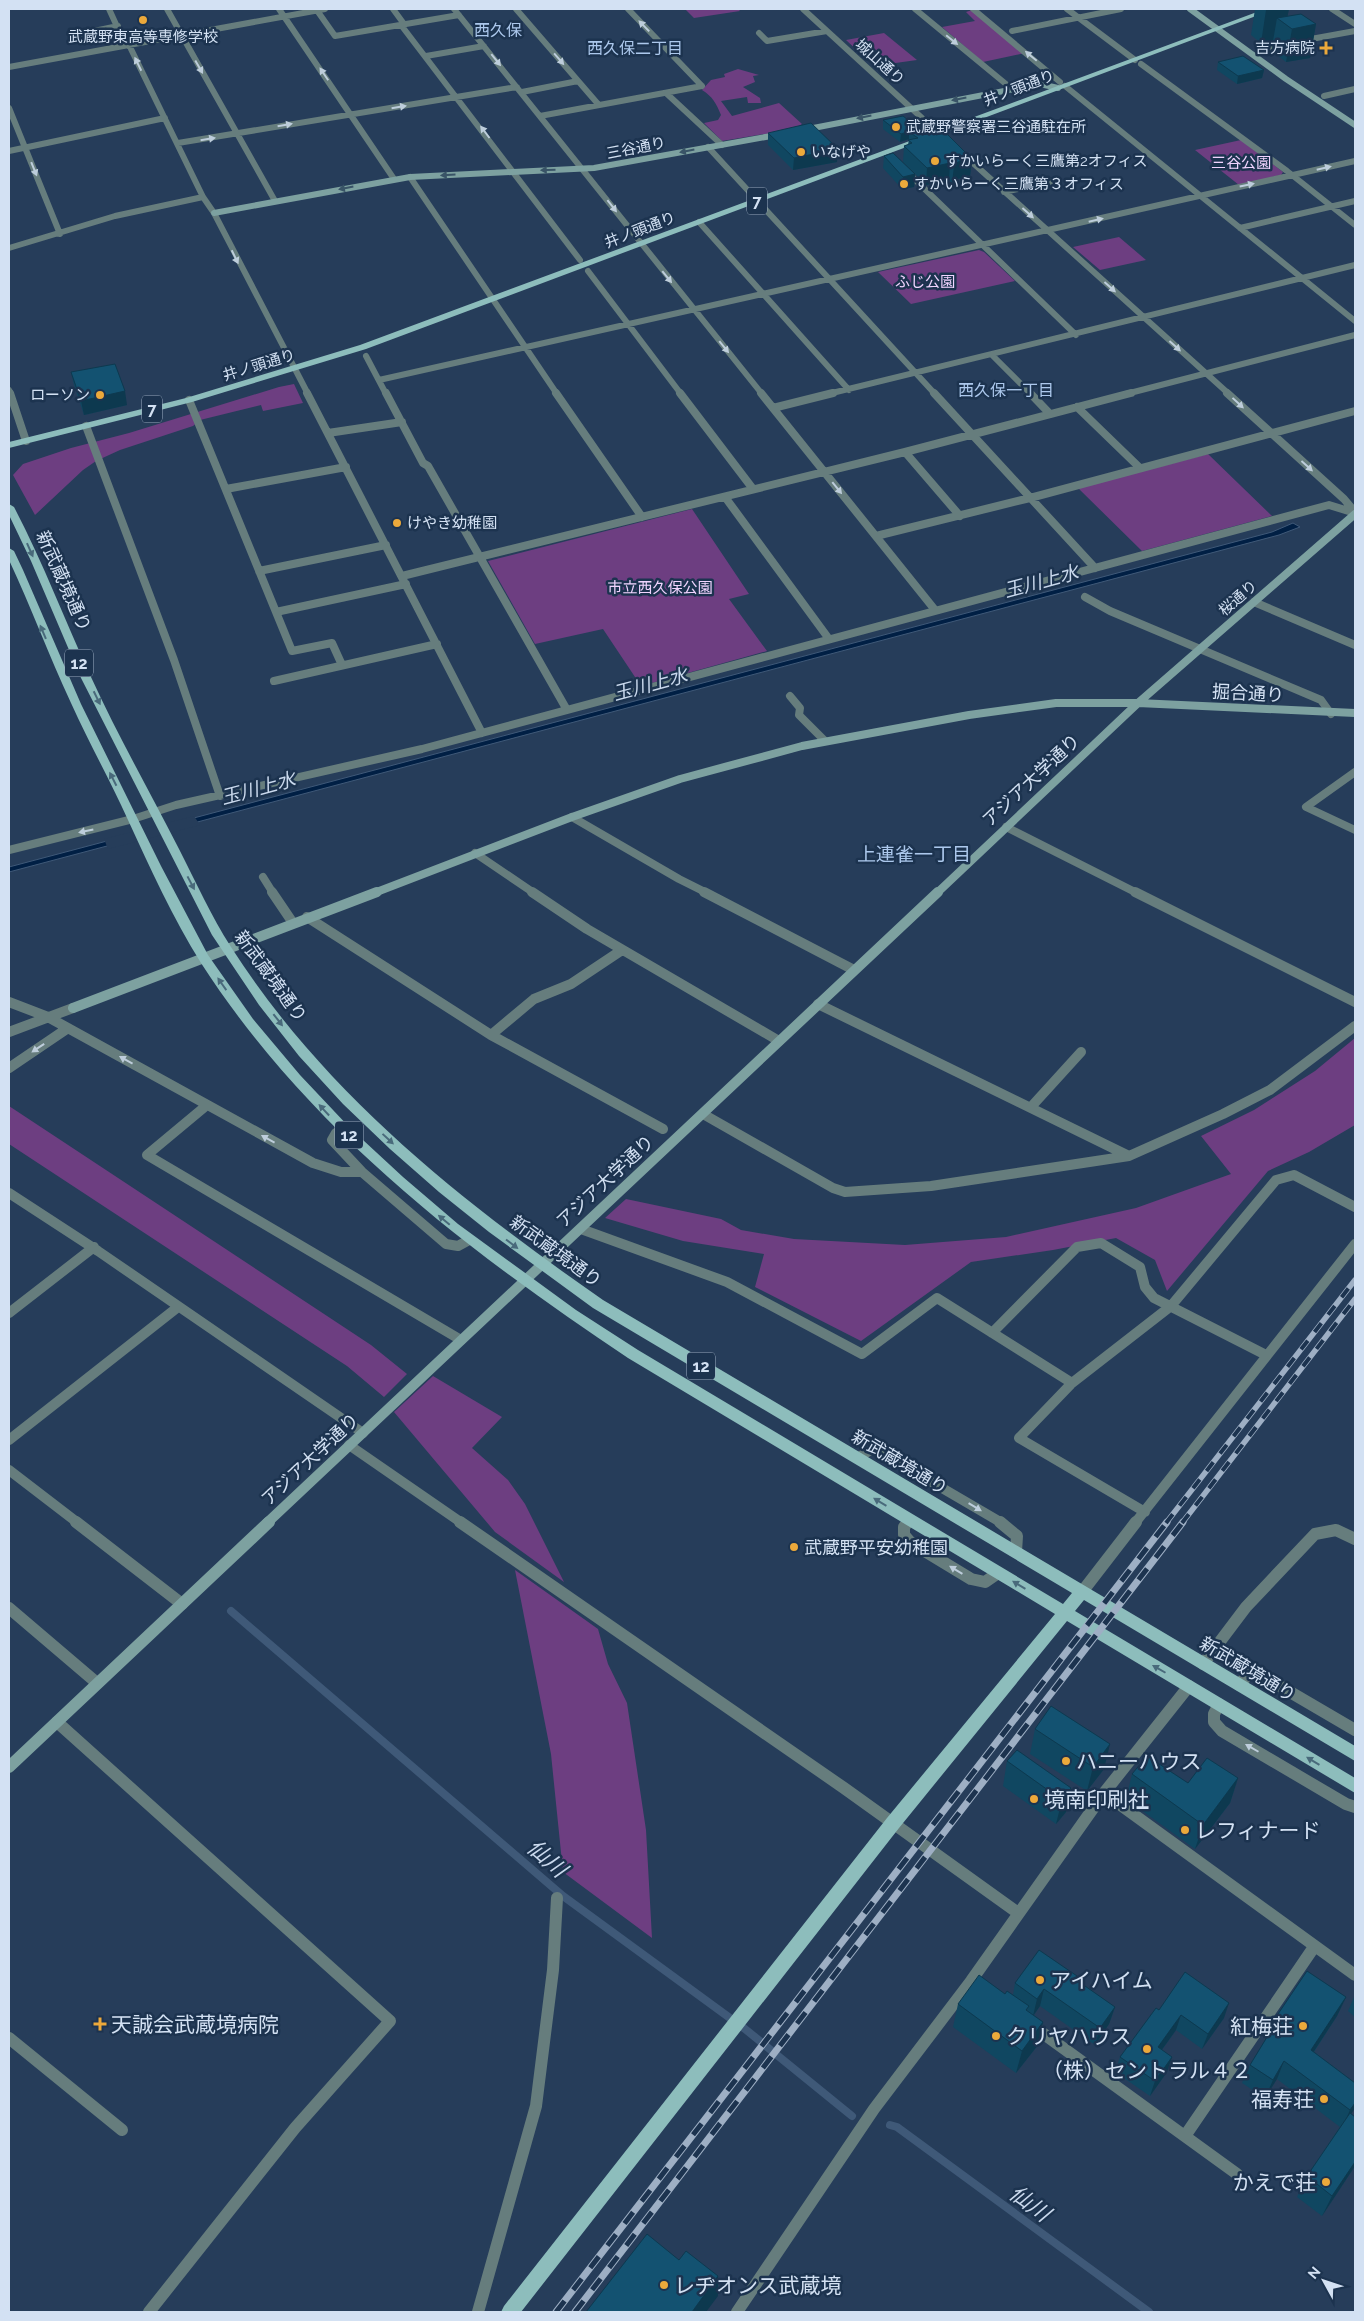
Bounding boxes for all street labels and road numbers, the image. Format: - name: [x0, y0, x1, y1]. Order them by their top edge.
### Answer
- street label: 城山通り: [852, 35, 908, 89]
- street label: 井ノ頭通り: [981, 66, 1057, 110]
- street label: 三谷通り: [605, 133, 667, 163]
- road number: 7: [747, 188, 767, 215]
- street label: 井ノ頭通り: [602, 208, 678, 252]
- street label: 井ノ頭通り: [220, 345, 298, 385]
- road number: 7: [142, 396, 162, 422]
- street label: 新武蔵境通り: [32, 527, 96, 635]
- street label: 桜通り: [1215, 576, 1261, 620]
- road number: 12: [65, 650, 93, 676]
- street label: 掘合通り: [1211, 681, 1285, 705]
- street label: アジア大学通り: [978, 730, 1084, 830]
- street label: 新武蔵境通り: [231, 926, 311, 1026]
- road number: 12: [335, 1122, 363, 1148]
- street label: アジア大学通り: [552, 1131, 658, 1231]
- street label: 新武蔵境通り: [506, 1211, 606, 1291]
- road number: 12: [687, 1352, 715, 1380]
- street label: アジア大学通り: [257, 1409, 363, 1509]
- street label: 新武蔵境通り: [848, 1425, 952, 1499]
- street label: 新武蔵境通り: [1196, 1632, 1300, 1706]

